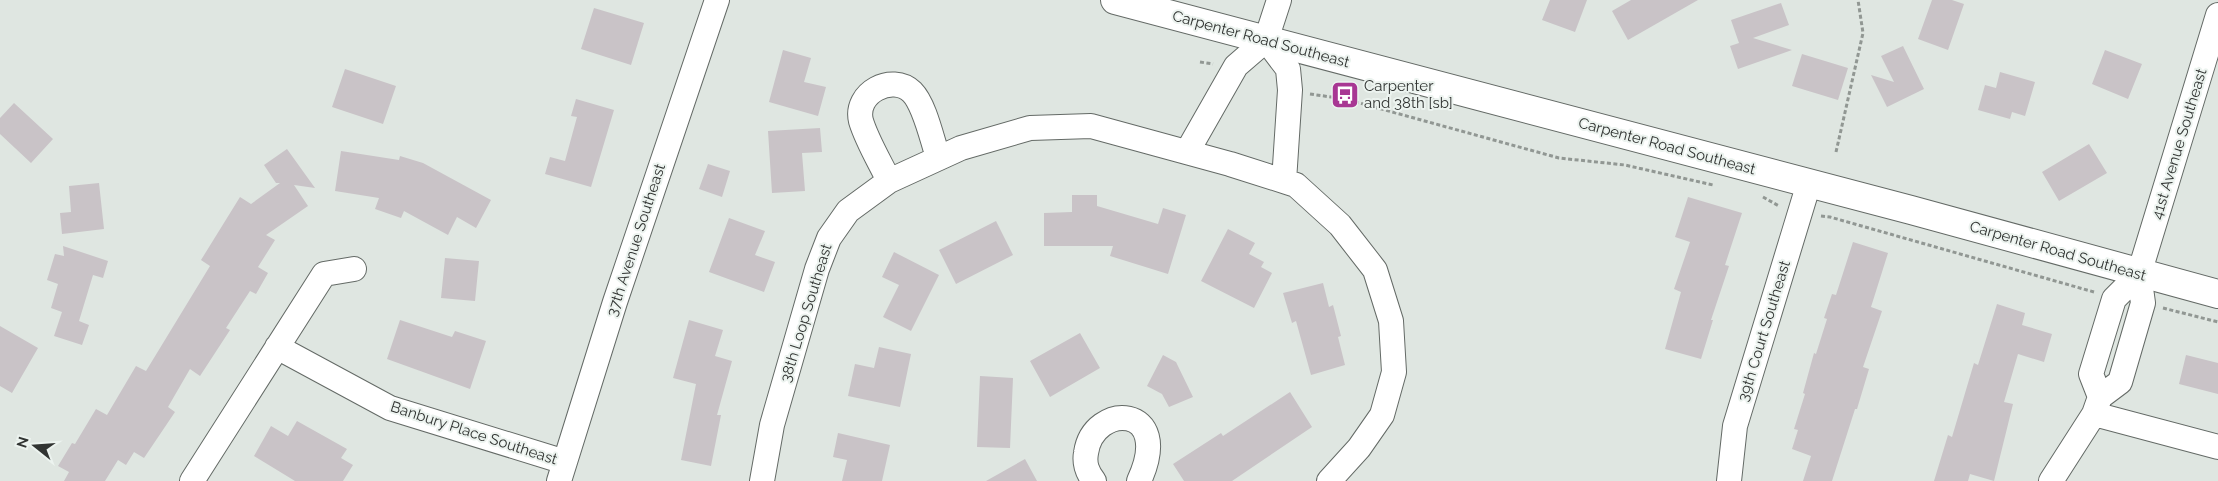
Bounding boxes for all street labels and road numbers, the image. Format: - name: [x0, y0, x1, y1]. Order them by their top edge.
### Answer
- street label: Carpenter Road Southeast: [1170, 7, 1352, 71]
- street label: 41st Avenue Southeast: [2147, 66, 2211, 222]
- street label: Carpenter Road Southeast: [1576, 114, 1758, 178]
- street label: 37th Avenue Southeast: [603, 161, 669, 319]
- street label: Carpenter Road Southeast: [1968, 217, 2148, 285]
- street label: 38th Loop Southeast: [776, 242, 836, 384]
- street label: 39th Court Southeast: [1734, 258, 1794, 404]
- street label: Banbury Place Southeast: [388, 398, 560, 468]

